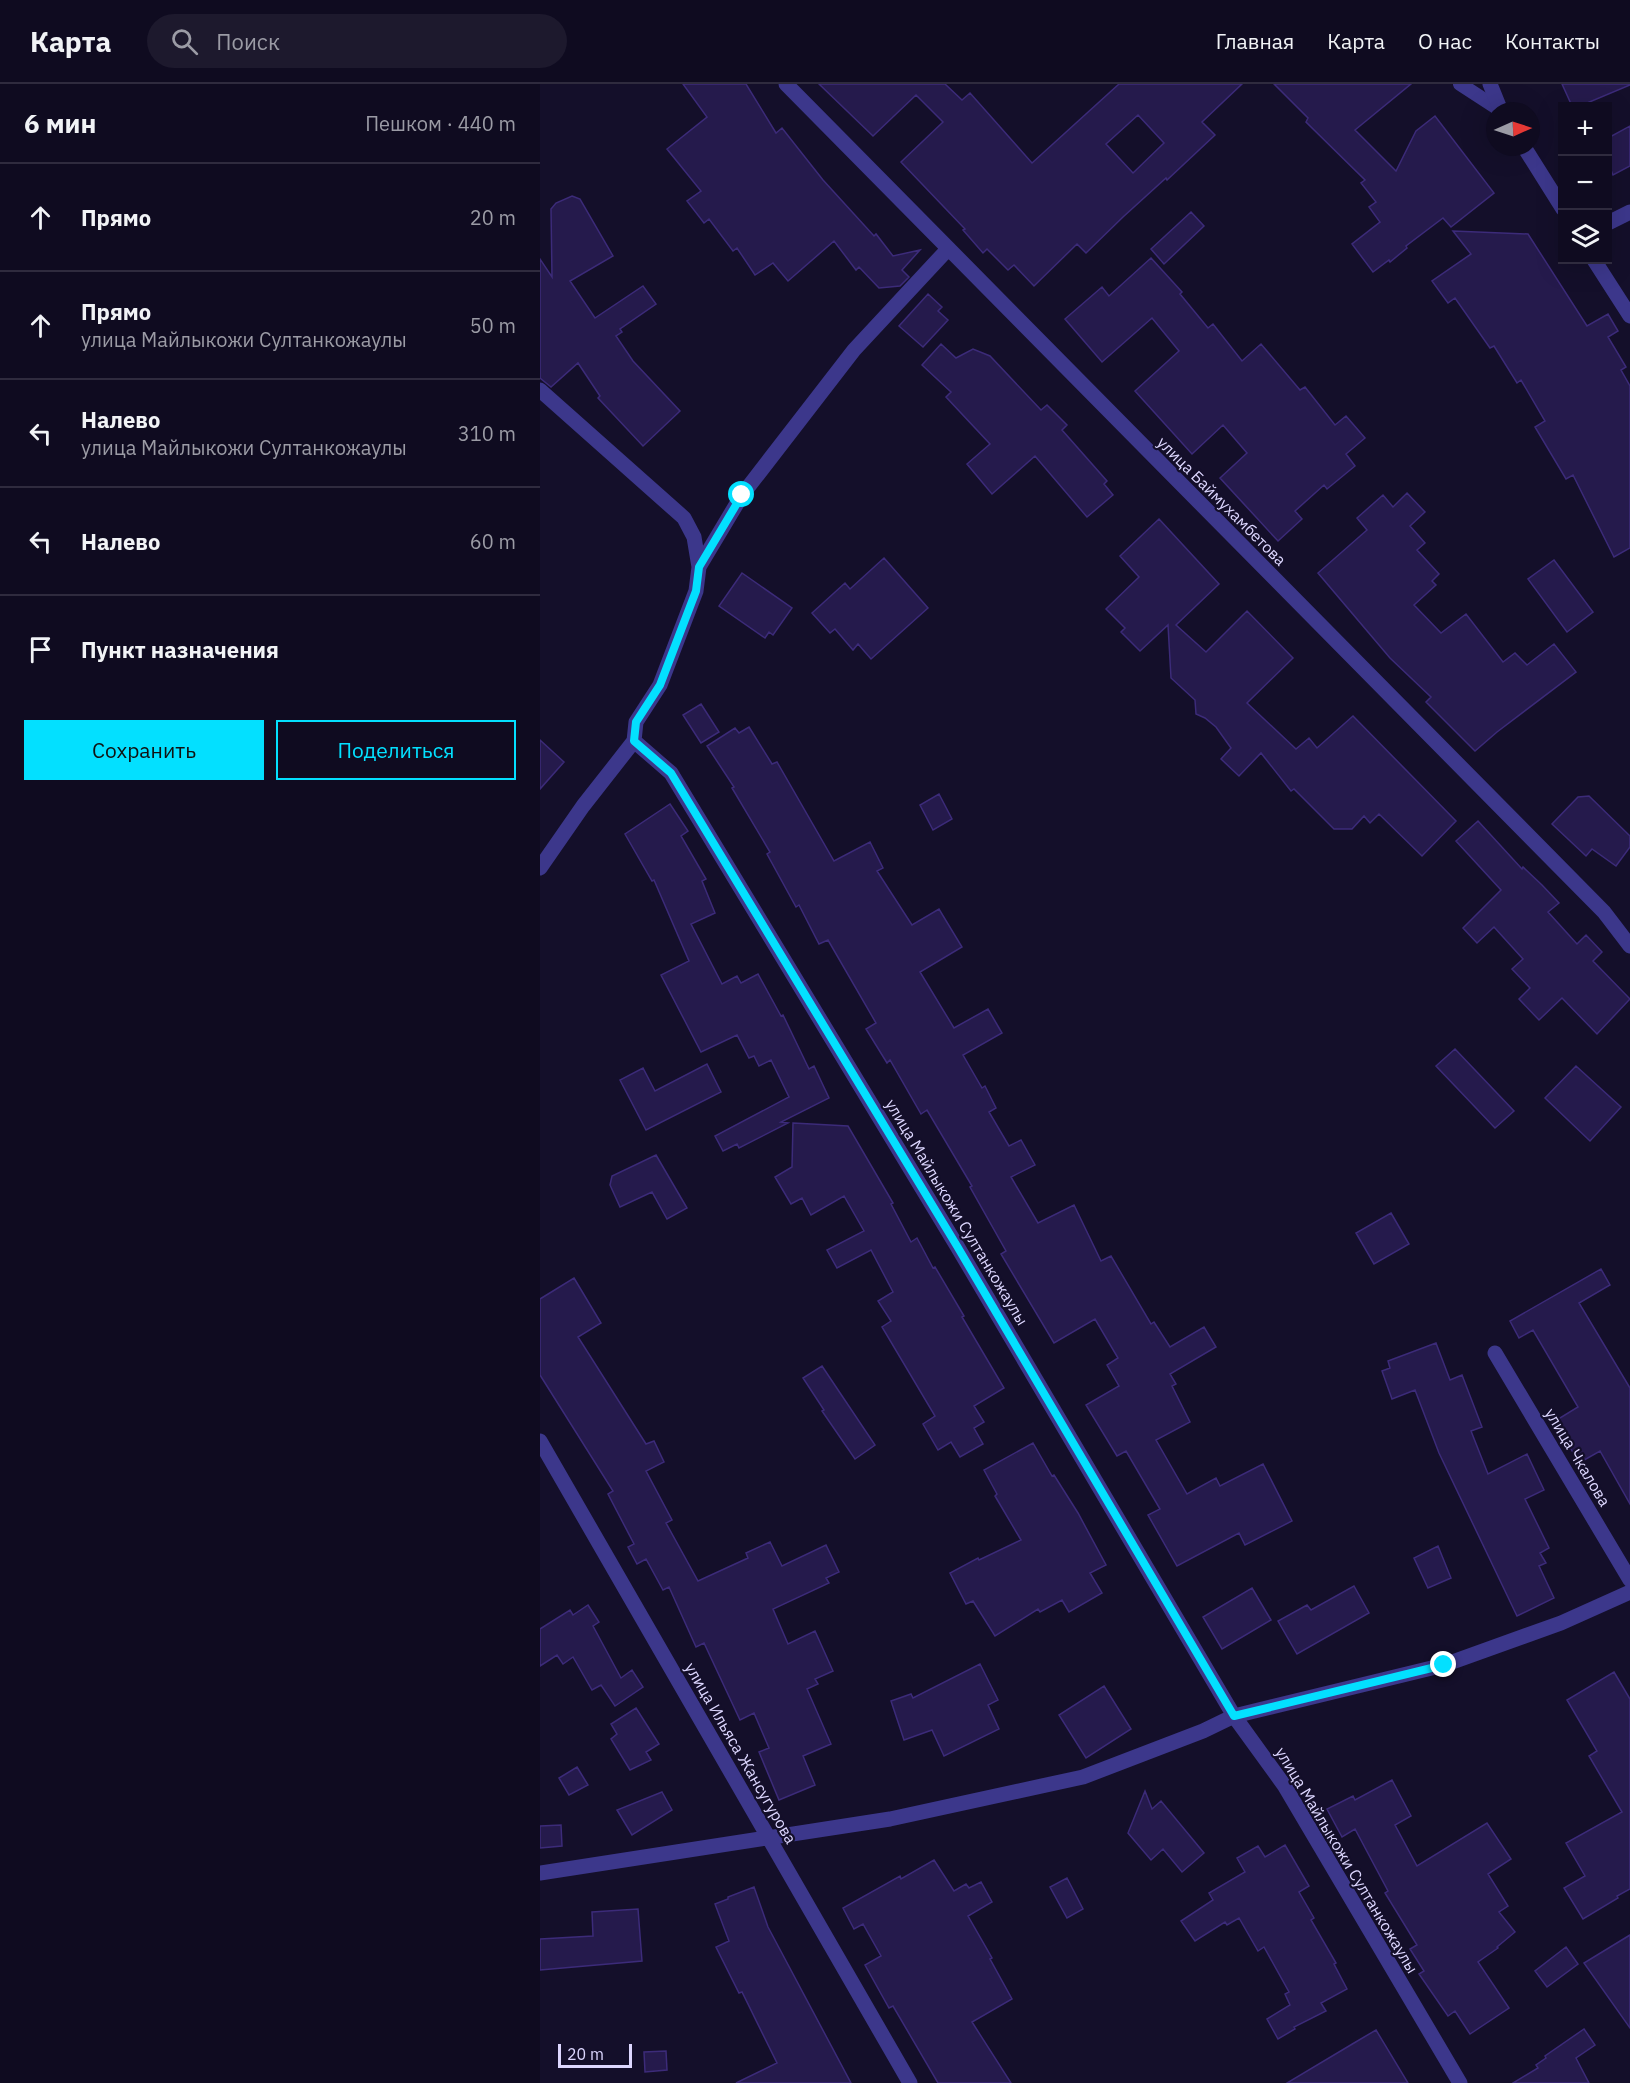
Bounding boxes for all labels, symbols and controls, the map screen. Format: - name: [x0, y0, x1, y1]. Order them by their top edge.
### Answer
- search box: [147, 14, 567, 68]
- text: Карта: [30, 23, 111, 60]
- icon: search: [168, 25, 201, 58]
- text: Поиск: [216, 27, 280, 56]
- text: Главная: [1216, 27, 1294, 55]
- text: Карта: [1327, 27, 1385, 55]
- text: О нас: [1418, 27, 1472, 55]
- text: Контакты: [1505, 27, 1600, 55]
- north arrow: [1486, 102, 1540, 156]
- map controls: [1558, 102, 1612, 264]
- button: +: [1558, 102, 1612, 156]
- text: 6 мин: [24, 106, 96, 140]
- text: Пешком · 440 m: [365, 110, 516, 137]
- button: −: [1558, 156, 1612, 210]
- icon: ahead: [24, 201, 57, 234]
- text: Прямо: [81, 203, 151, 232]
- text: 20 m: [470, 204, 516, 231]
- button: layers: [1558, 210, 1612, 264]
- text: Прямо: [81, 297, 151, 326]
- icon: ahead: [24, 309, 57, 342]
- text: 50 m: [470, 312, 516, 339]
- text: улица Майлыкожи Султанкожаулы: [81, 326, 407, 353]
- text: Налево: [81, 405, 160, 434]
- icon: left: [24, 417, 57, 450]
- text: 310 m: [458, 420, 516, 447]
- street label: улица Баймухамбетова: [1153, 432, 1291, 570]
- text: улица Майлыкожи Султанкожаулы: [81, 434, 407, 461]
- route start: [728, 481, 754, 507]
- icon: left: [24, 525, 57, 558]
- text: Налево: [81, 527, 160, 556]
- text: 60 m: [470, 528, 516, 555]
- icon: arrive: [24, 633, 57, 666]
- text: Пункт назначения: [81, 635, 279, 664]
- button: Сохранить: [24, 720, 264, 780]
- button: Поделиться: [276, 720, 516, 780]
- street label: улица Майлыкожи Султанкожаулы: [881, 1095, 1033, 1329]
- street label: улица Чкалова: [1541, 1404, 1615, 1510]
- route end: [1430, 1651, 1456, 1677]
- street label: улица Ильяса Жансугурова: [681, 1659, 801, 1848]
- street label: улица Майлыкожи Султанкожаулы: [1271, 1743, 1423, 1977]
- scale bar: [558, 2041, 632, 2068]
- text: 20 m: [567, 2044, 604, 2064]

